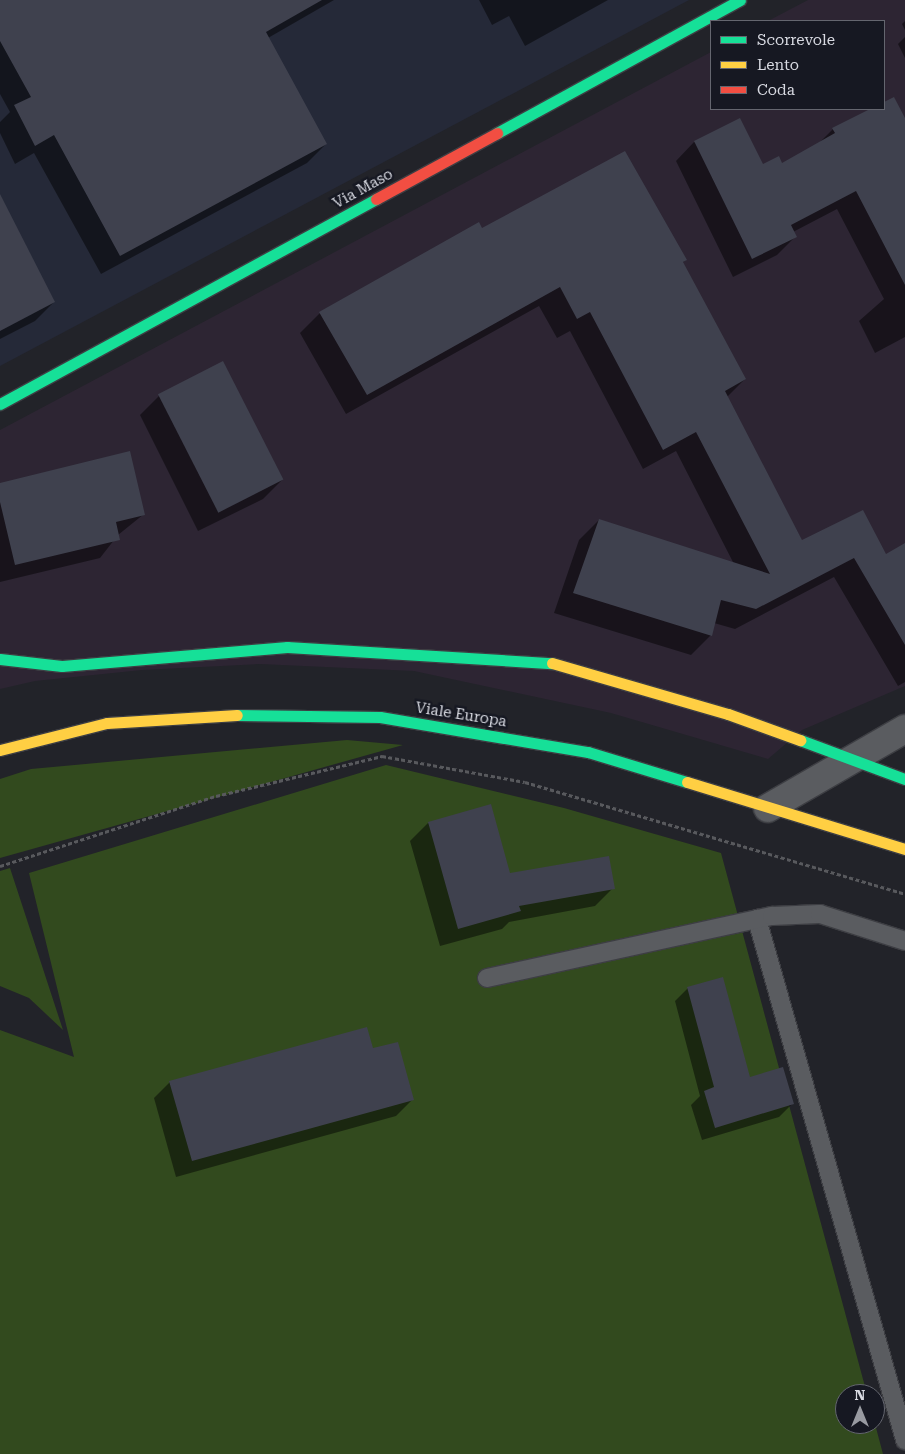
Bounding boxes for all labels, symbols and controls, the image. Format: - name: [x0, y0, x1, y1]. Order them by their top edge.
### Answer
- legend: [710, 20, 885, 110]
- text: Scorrevole: [757, 31, 835, 49]
- text: Lento: [757, 56, 799, 74]
- text: Coda: [757, 81, 795, 99]
- street label: Via Maso: [330, 165, 396, 213]
- street label: Viale Europa: [414, 699, 508, 731]
- north arrow: [835, 1384, 885, 1434]
- text: N: [855, 1387, 865, 1403]

